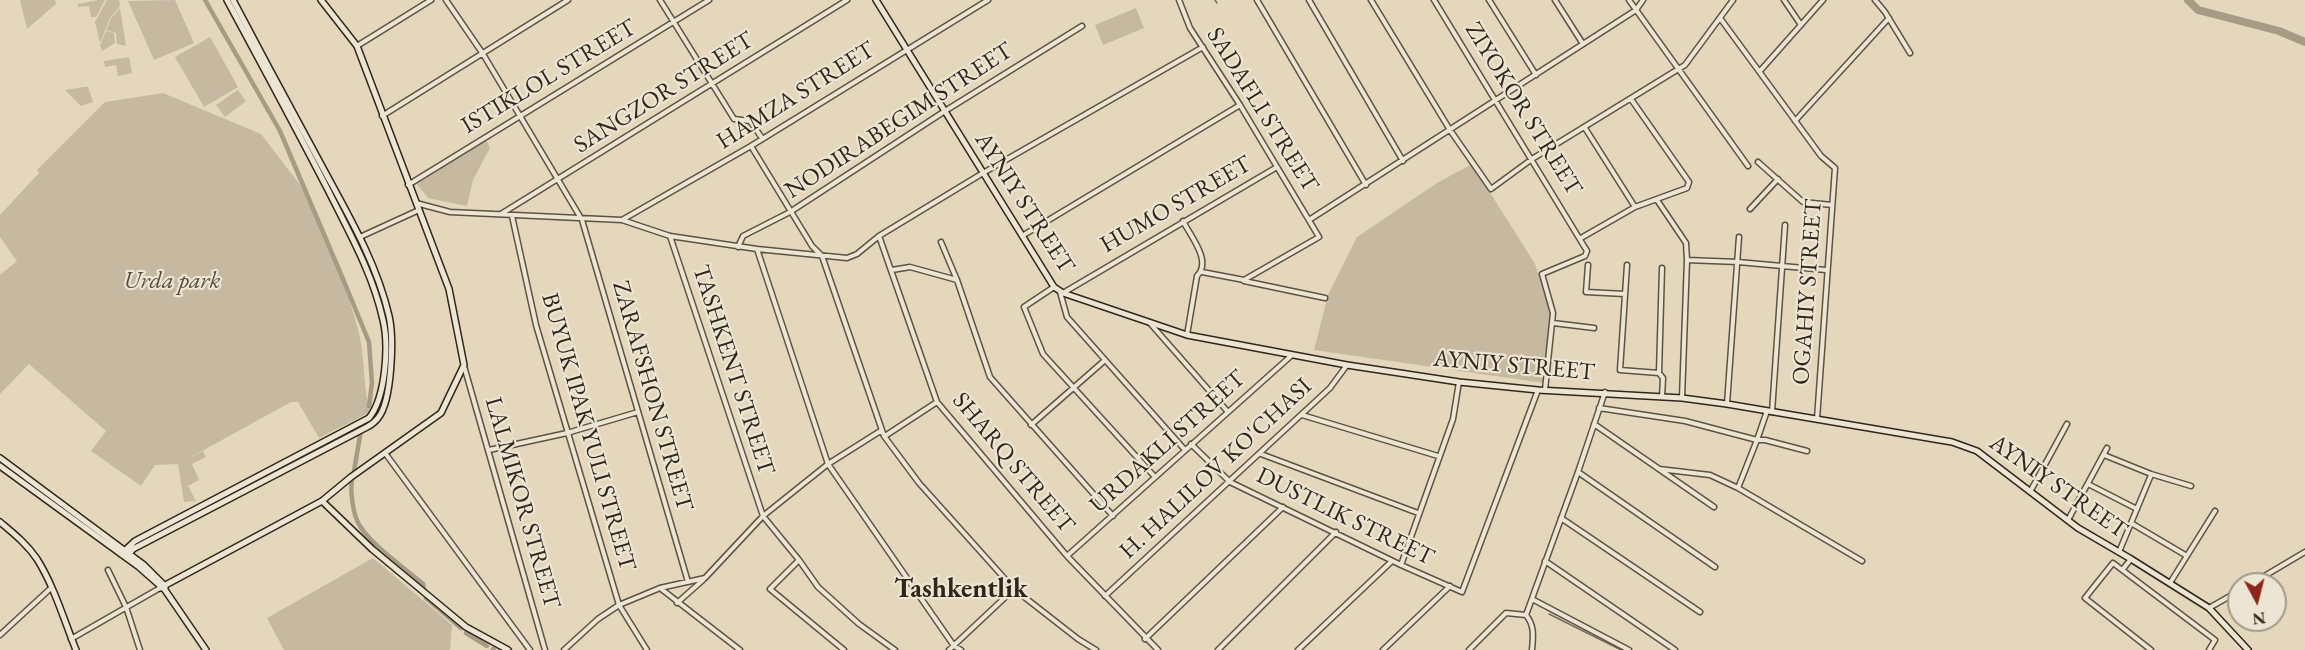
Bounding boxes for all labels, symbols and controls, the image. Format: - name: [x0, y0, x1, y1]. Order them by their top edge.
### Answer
- street label: ISTIKLOL STREET: [456, 14, 642, 140]
- street label: ZIYOKOR STREET: [1458, 17, 1588, 201]
- street label: SADAFLI STREET: [1200, 22, 1324, 198]
- street label: SANGZOR STREET: [569, 26, 759, 160]
- street label: HAMZA STREET: [712, 36, 880, 156]
- street label: NODIRABEGIM STREET: [780, 37, 1018, 205]
- street label: AYNIY STREET: [968, 127, 1080, 279]
- street label: HUMO STREET: [1095, 150, 1257, 260]
- street label: OGAHIY STREET: [1787, 198, 1829, 386]
- street label: TASHKENT STREET: [686, 262, 780, 478]
- park label: Urda park: [124, 267, 220, 295]
- street label: ZARAFSHON STREET: [605, 278, 699, 514]
- street label: BUYUK IPAK YULI STREET: [535, 290, 641, 574]
- street label: AYNIY STREET: [1432, 345, 1596, 387]
- street label: URDAKLI STREET: [1084, 365, 1252, 519]
- street label: H. HALILOV KO'CHASI: [1114, 372, 1318, 566]
- street label: SHARQ STREET: [946, 387, 1080, 539]
- street label: LALMIKOR STREET: [478, 394, 566, 612]
- street label: AYNIY STREET: [1983, 429, 2133, 545]
- street label: DUSTLIK STREET: [1252, 462, 1438, 572]
- north arrow: [2227, 572, 2287, 632]
- district label: Tashkentlik: [894, 574, 1028, 606]
- text: N: [2251, 607, 2267, 630]

